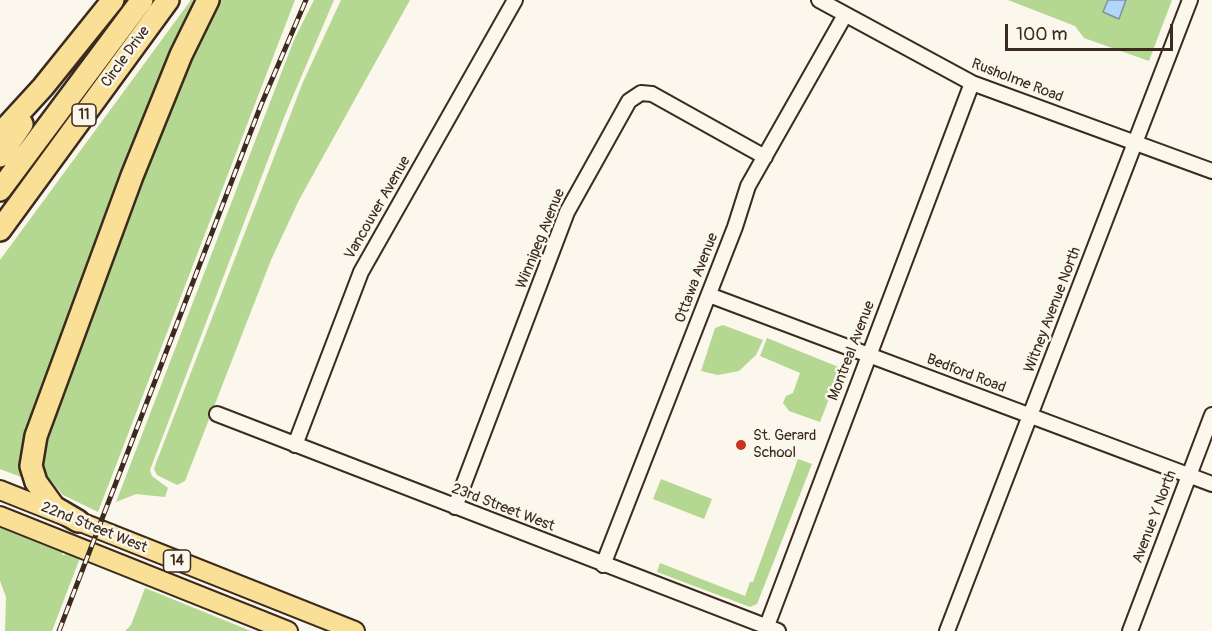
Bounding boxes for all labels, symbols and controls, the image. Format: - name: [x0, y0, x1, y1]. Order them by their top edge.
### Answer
- scale bar: [1008, 12, 1176, 50]
- street label: Circle Drive: [98, 23, 154, 91]
- text: 100 m: [1016, 23, 1068, 46]
- street label: Rusholme Road: [969, 55, 1065, 107]
- road number: 11: [72, 104, 96, 126]
- street label: Vancouver Avenue: [341, 153, 415, 263]
- street label: Winnipeg Avenue: [513, 186, 569, 292]
- street label: Ottawa Avenue: [672, 230, 722, 326]
- street label: Witney Avenue North: [1021, 245, 1085, 375]
- street label: Montreal Avenue: [825, 299, 879, 403]
- street label: Bedford Road: [924, 351, 1008, 397]
- place label: St. Gerard School: [753, 427, 816, 462]
- marker: St. Gerard School: [734, 438, 748, 452]
- street label: Avenue Y North: [1129, 468, 1181, 566]
- street label: 23rd Street West: [449, 480, 557, 536]
- street label: 22nd Street West: [38, 499, 150, 557]
- road number: 14: [164, 550, 190, 572]

